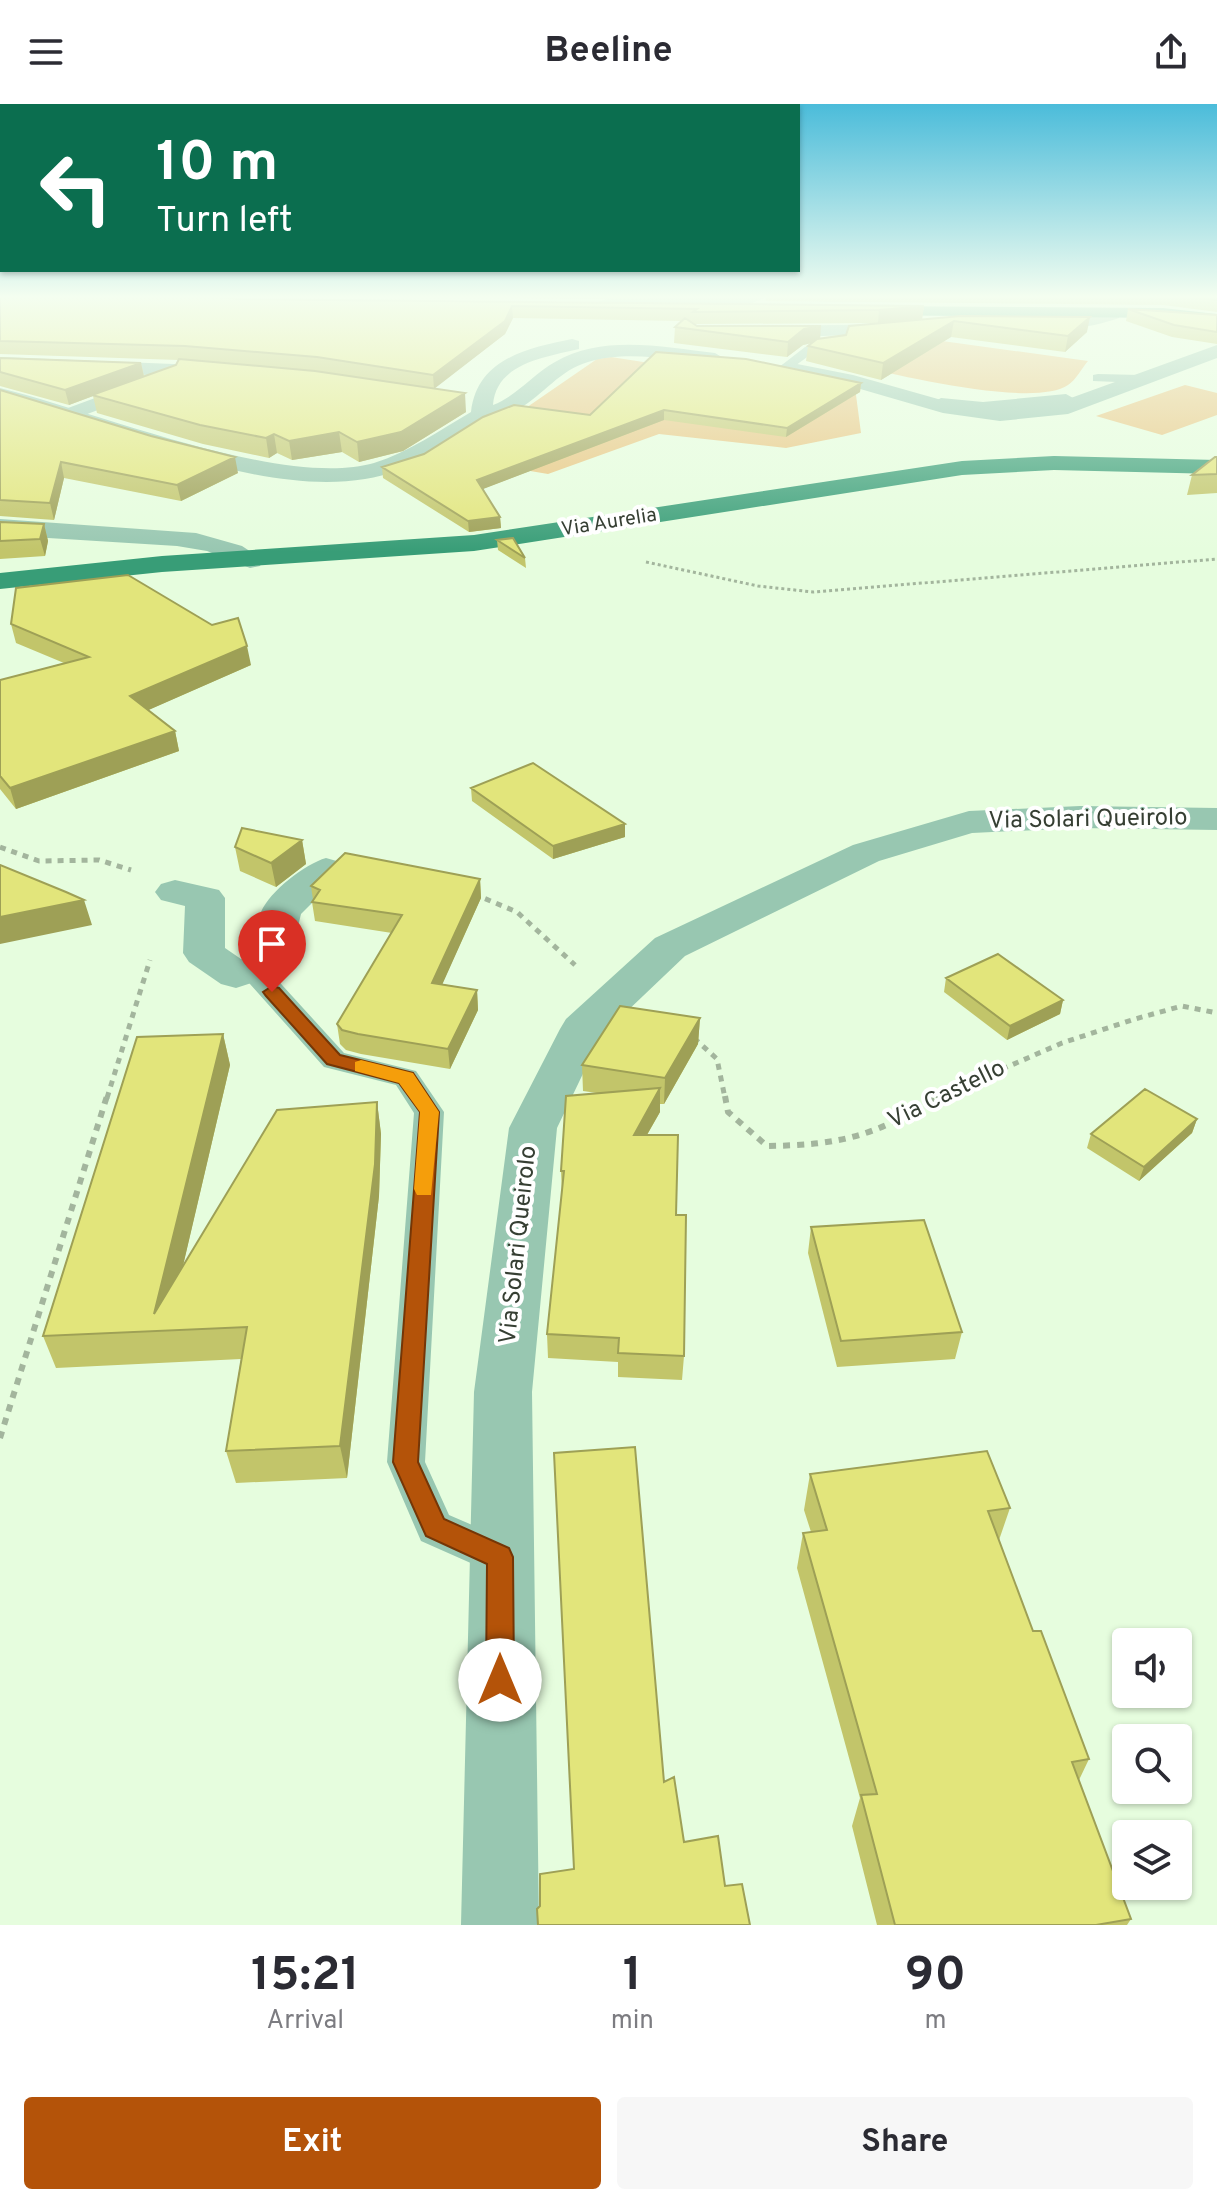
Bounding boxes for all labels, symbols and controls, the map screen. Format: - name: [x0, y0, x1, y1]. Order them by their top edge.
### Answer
- text: Beeline: [544, 29, 673, 75]
- icon: menu: [24, 30, 68, 74]
- icon: share: [1149, 30, 1193, 74]
- text: 10 m: [156, 130, 278, 200]
- icon: left: [24, 136, 128, 240]
- text: Turn left: [156, 199, 293, 245]
- street label: Via Aurelia: [559, 503, 659, 543]
- street label: Via Solari Queirolo: [988, 803, 1188, 837]
- pin: [238, 910, 306, 992]
- icon: arrive: [250, 922, 294, 966]
- street label: Via Castello: [883, 1054, 1011, 1136]
- street label: Via Solari Queirolo: [494, 1144, 544, 1346]
- map controls: [1112, 1628, 1192, 1900]
- button: sound: [1112, 1628, 1192, 1708]
- position arrow: [458, 1638, 542, 1722]
- button: search: [1112, 1724, 1192, 1804]
- button: layers: [1112, 1820, 1192, 1900]
- text: 15:21: [251, 1947, 360, 2007]
- text: 1: [623, 1947, 642, 2007]
- text: 90: [905, 1947, 966, 2007]
- text: Arrival: [267, 2005, 344, 2038]
- text: min: [611, 2005, 654, 2038]
- text: m: [924, 2005, 946, 2038]
- button: Exit: [24, 2097, 601, 2189]
- button: Share: [617, 2097, 1193, 2189]

